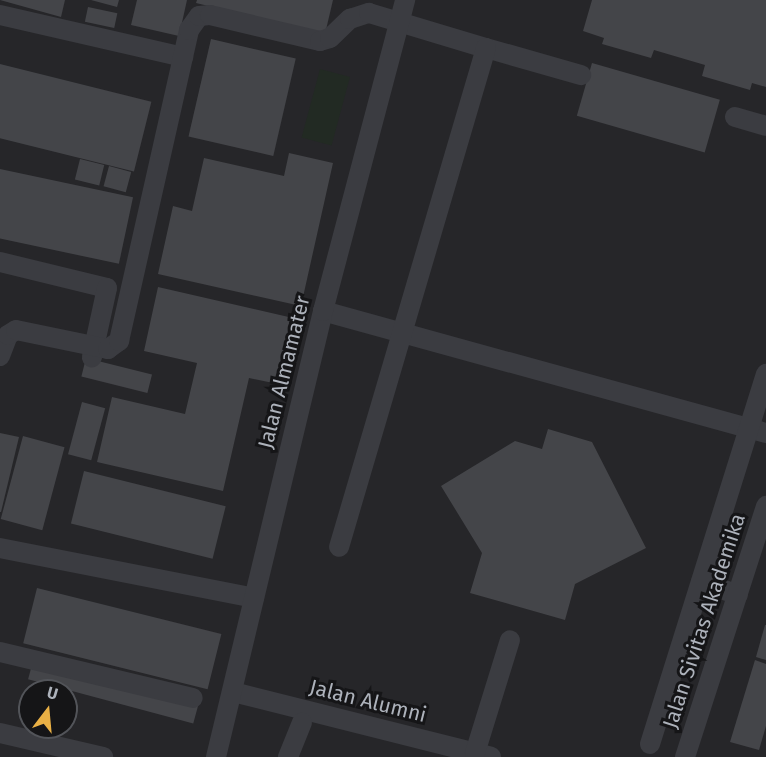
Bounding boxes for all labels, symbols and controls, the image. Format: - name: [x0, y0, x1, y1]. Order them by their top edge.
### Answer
- street label: Jalan Almamater: [253, 293, 315, 451]
- street label: Jalan Sivitas Akademika: [657, 510, 751, 732]
- street label: Jalan Alumni: [307, 674, 429, 728]
- north arrow: [18, 679, 78, 739]
- text: U: [45, 683, 60, 704]

